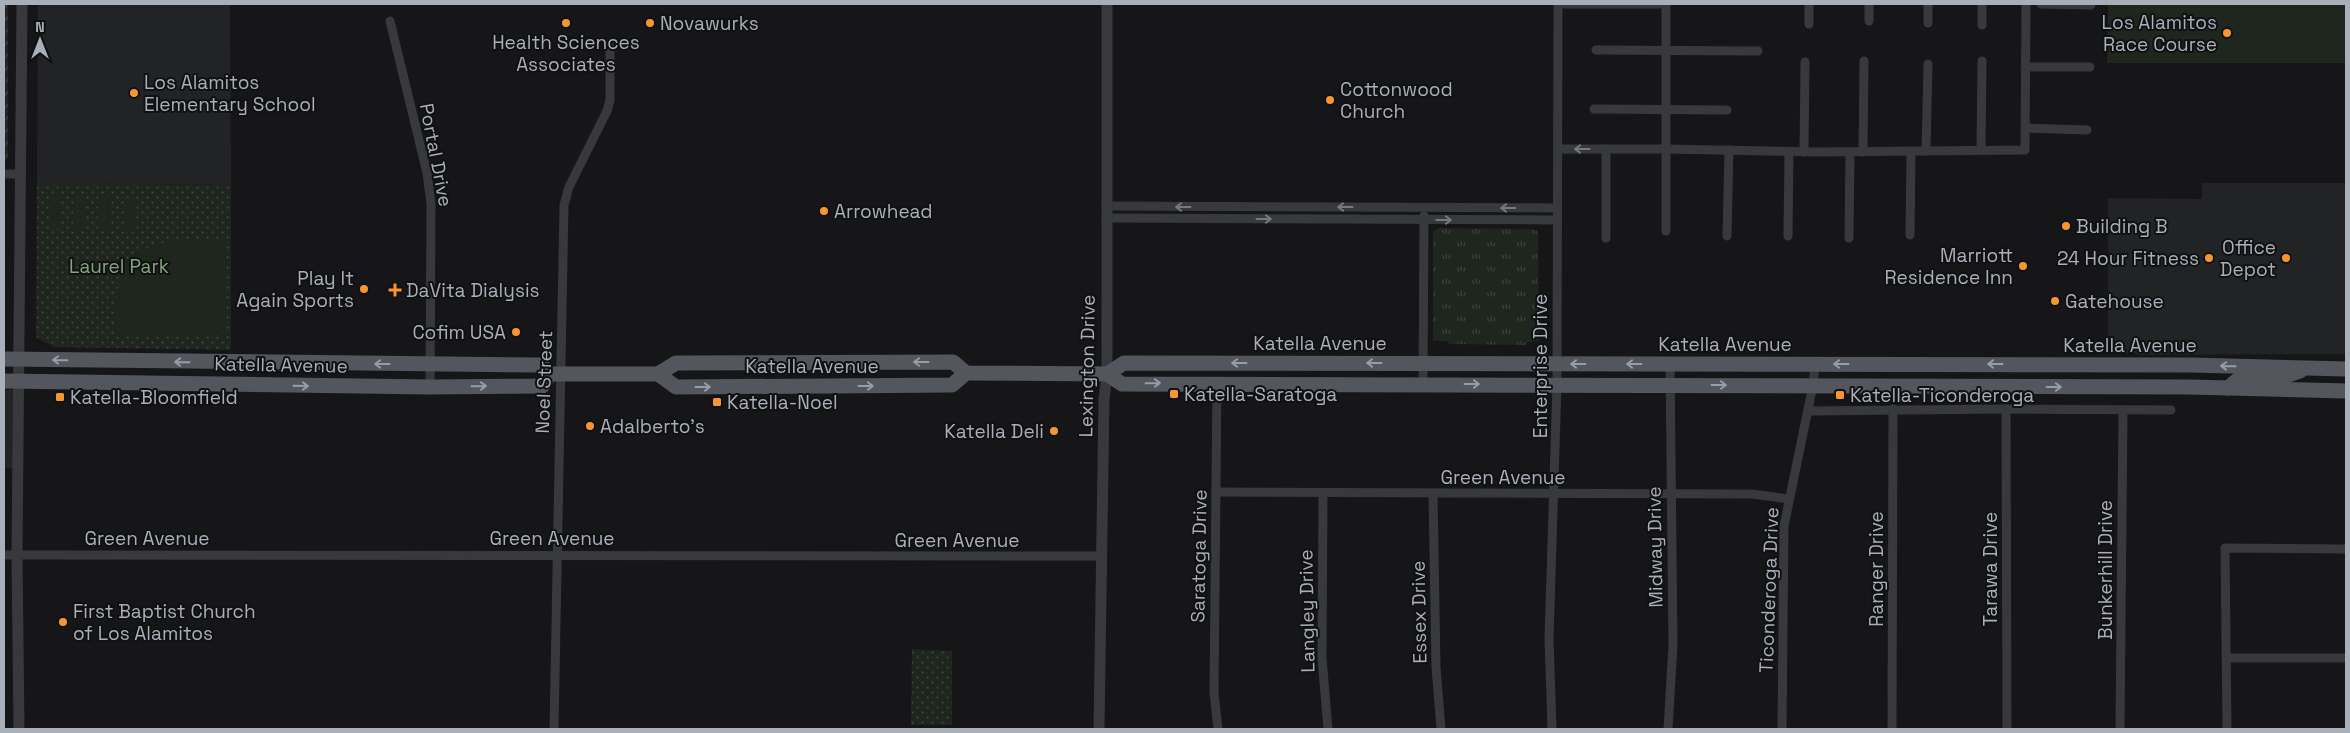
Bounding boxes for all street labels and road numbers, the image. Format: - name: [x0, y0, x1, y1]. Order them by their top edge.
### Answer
- street label: Portal Drive: [414, 101, 458, 209]
- street label: Lexington Drive: [1073, 294, 1101, 438]
- street label: Enterprise Drive: [1528, 294, 1553, 438]
- street label: Noel Street: [530, 330, 558, 434]
- street label: Katella Avenue: [1253, 331, 1387, 356]
- street label: Katella Avenue: [1658, 332, 1792, 357]
- street label: Katella Avenue: [2063, 333, 2197, 358]
- street label: Katella Avenue: [214, 351, 348, 379]
- street label: Katella Avenue: [745, 354, 879, 379]
- street label: Green Avenue: [1440, 465, 1566, 490]
- street label: Midway Drive: [1641, 486, 1669, 608]
- street label: Saratoga Drive: [1185, 489, 1213, 623]
- street label: Bunkerhill Drive: [2093, 500, 2118, 640]
- street label: Ticonderoga Drive: [1754, 507, 1784, 673]
- street label: Ranger Drive: [1864, 511, 1889, 627]
- street label: Tarawa Drive: [1978, 512, 2003, 626]
- street label: Green Avenue: [84, 526, 210, 551]
- street label: Green Avenue: [489, 526, 615, 551]
- street label: Green Avenue: [894, 528, 1020, 553]
- street label: Langley Drive: [1293, 549, 1321, 673]
- street label: Essex Drive: [1406, 560, 1432, 664]

